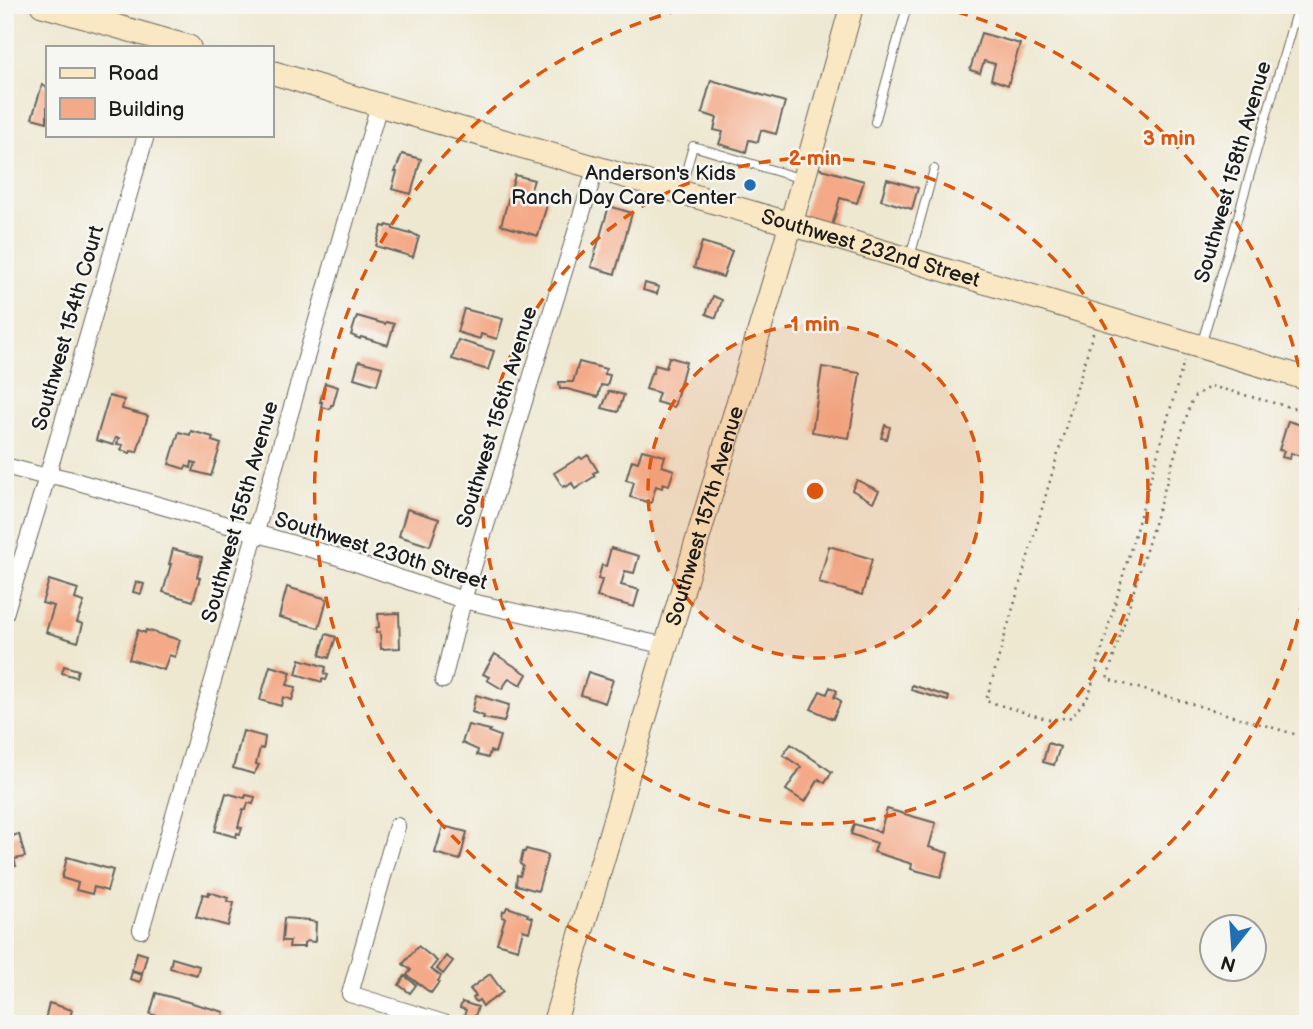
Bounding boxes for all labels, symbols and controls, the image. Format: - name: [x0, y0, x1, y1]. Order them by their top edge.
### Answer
- legend: [46, 46, 273, 136]
- street label: Southwest 158th Avenue: [1189, 58, 1277, 286]
- text: Road: [108, 61, 159, 86]
- text: Building: [108, 97, 184, 122]
- text: 3 min: [1143, 126, 1195, 151]
- text: 2 min: [788, 146, 842, 171]
- place label: Anderson's Kids Ranch Day Care Center: [511, 161, 736, 210]
- marker: Anderson's Kids Ranch Day Care Center: [742, 177, 758, 193]
- street label: Southwest 232nd Street: [758, 204, 984, 293]
- street label: Southwest 154th Court: [27, 222, 109, 433]
- street label: Southwest 156th Avenue: [451, 303, 543, 531]
- text: 1 min: [790, 312, 840, 337]
- street label: Southwest 155th Avenue: [196, 398, 284, 626]
- street label: Southwest 157th Avenue: [660, 403, 749, 629]
- centre of rings: [803, 479, 827, 503]
- street label: Southwest 230th Street: [272, 507, 491, 595]
- north arrow: [1198, 914, 1268, 984]
- text: N: [1218, 950, 1239, 976]

